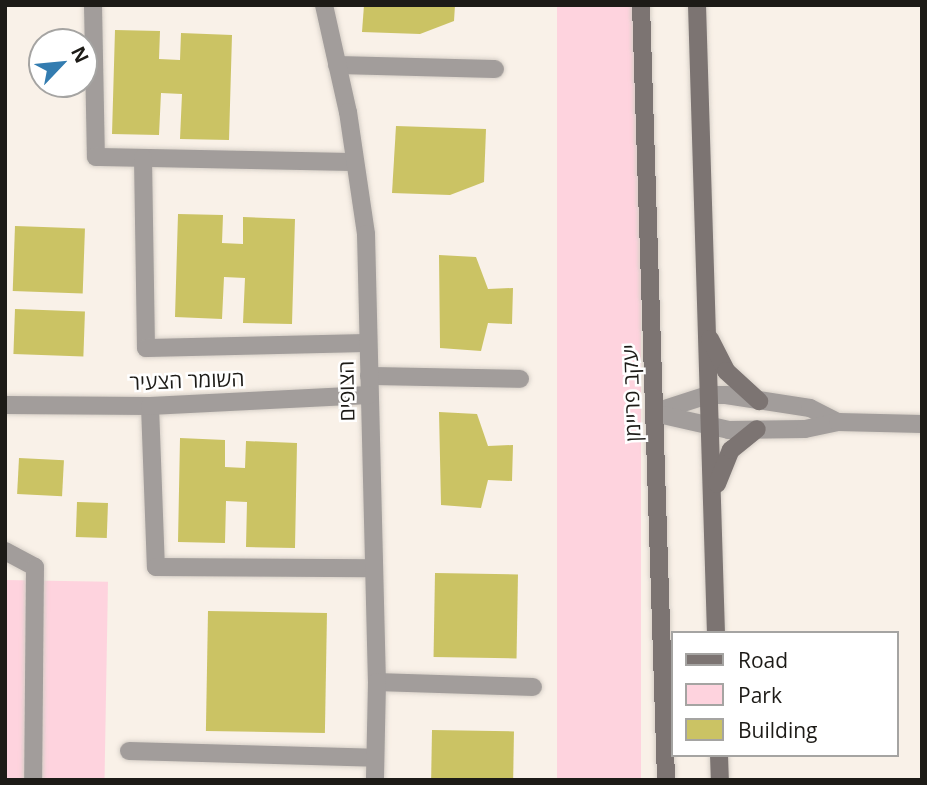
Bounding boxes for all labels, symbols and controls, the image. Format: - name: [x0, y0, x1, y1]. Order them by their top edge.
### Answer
- north arrow: [28, 28, 98, 98]
- text: N: [65, 42, 95, 67]
- street label: יעקב פריימן: [617, 344, 645, 442]
- street label: הצופים: [333, 360, 359, 422]
- street label: השומר הצעיר: [129, 365, 245, 395]
- legend: [671, 631, 899, 757]
- text: Road: [738, 646, 788, 674]
- text: Park: [738, 681, 782, 709]
- text: Building: [738, 716, 817, 744]

